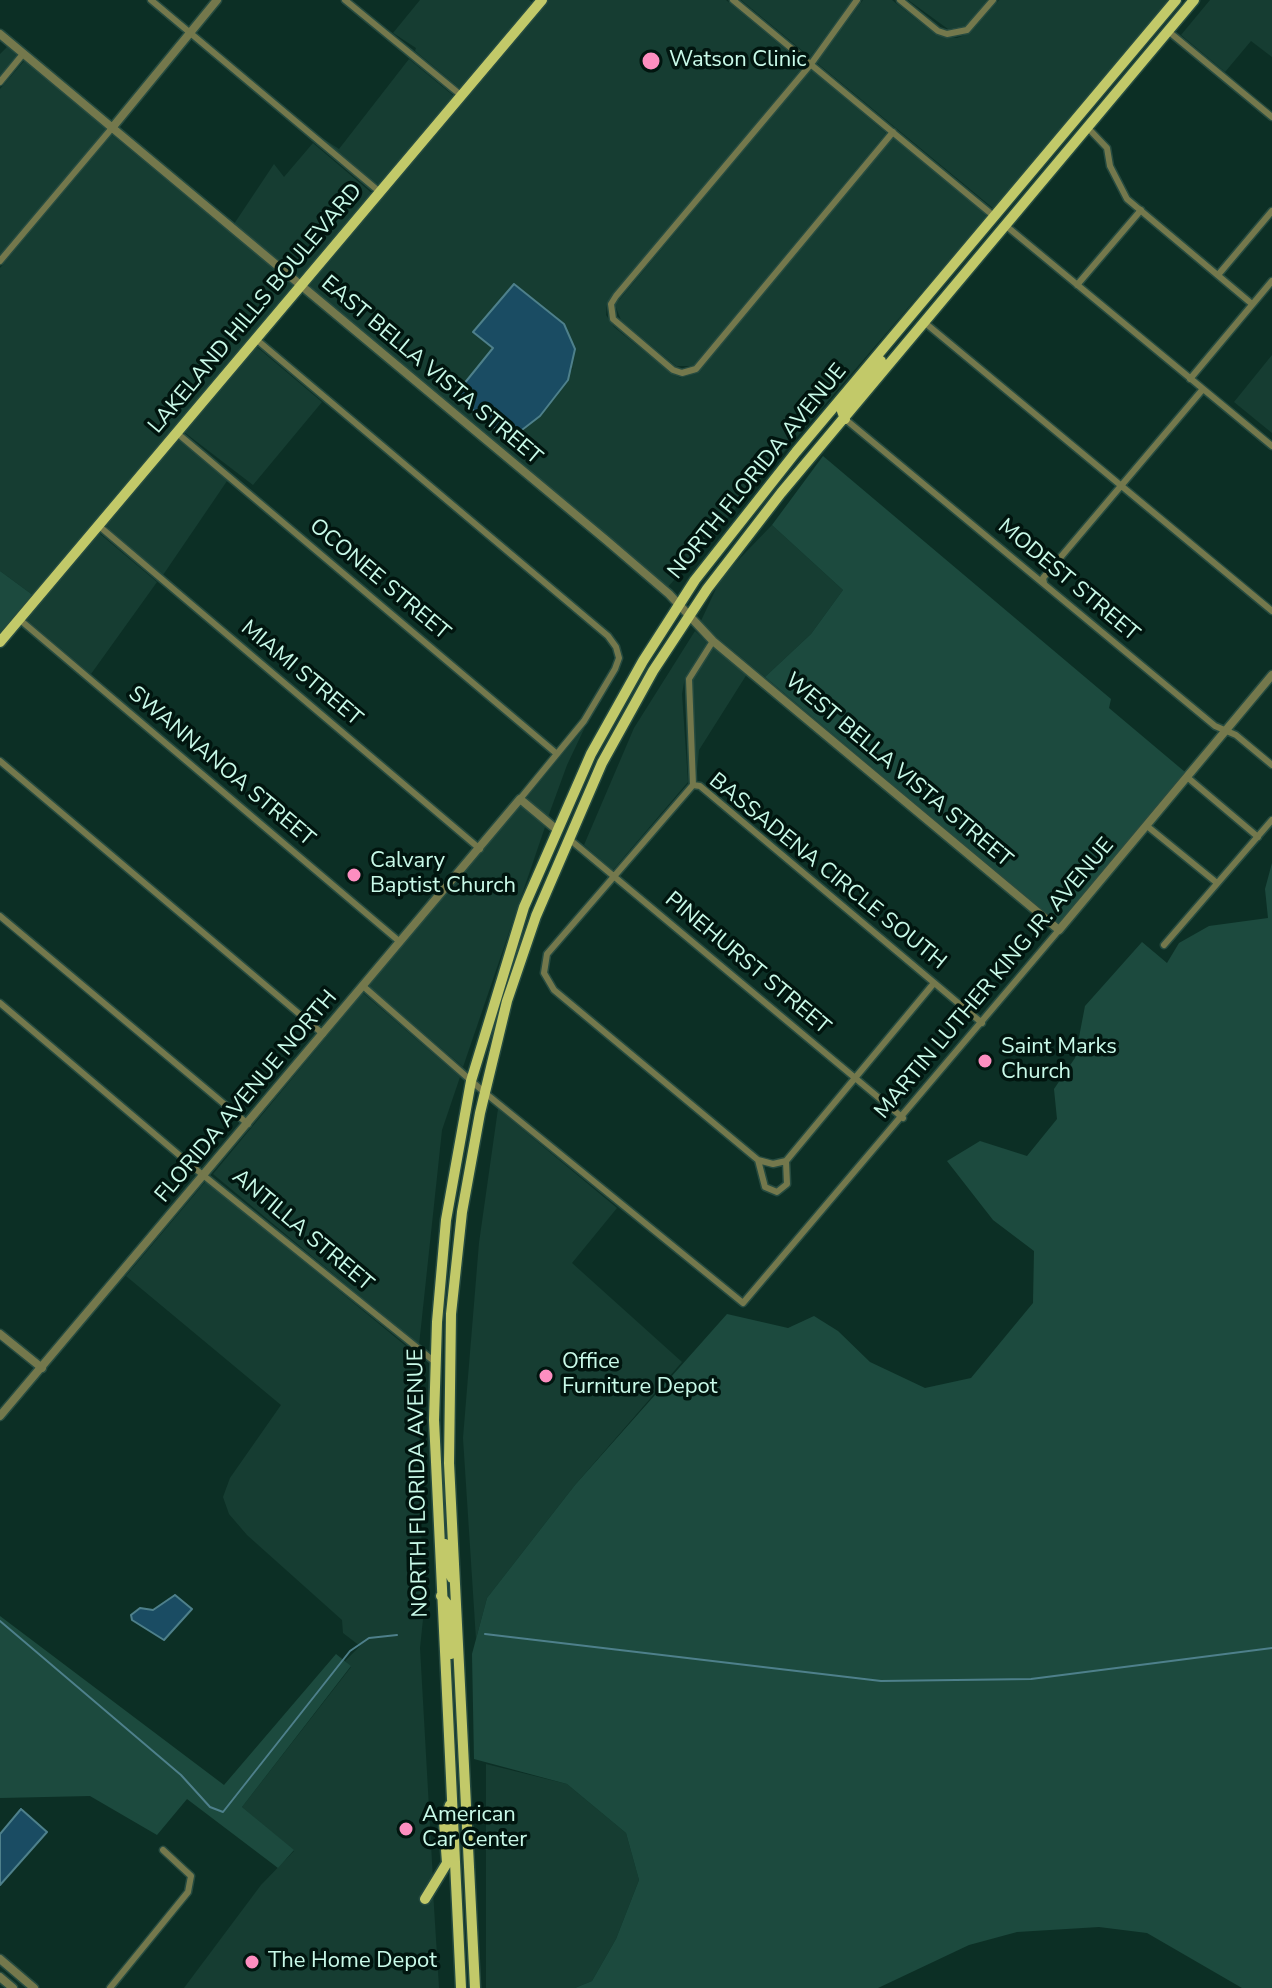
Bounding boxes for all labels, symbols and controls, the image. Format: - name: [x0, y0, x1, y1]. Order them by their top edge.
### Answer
- place label: Watson Clinic: [669, 48, 806, 74]
- marker: Watson Clinic: [640, 50, 662, 72]
- street label: LAKELAND HILLS BOULEVARD: [144, 179, 368, 439]
- street label: EAST BELLA VISTA STREET: [315, 271, 547, 471]
- street label: NORTH FLORIDA AVENUE: [663, 359, 853, 585]
- street label: OCONEE STREET: [303, 514, 455, 646]
- street label: MODEST STREET: [992, 514, 1144, 648]
- street label: MIAMI STREET: [235, 616, 367, 732]
- street label: WEST BELLA VISTA STREET: [779, 668, 1017, 874]
- street label: SWANNANOA STREET: [122, 681, 320, 853]
- street label: BASSADENA CIRCLE SOUTH: [703, 768, 951, 976]
- street label: MARTIN LUTHER KING JR. AVENUE: [870, 833, 1120, 1125]
- place label: Calvary Baptist Church: [370, 849, 516, 900]
- marker: Calvary Baptist Church: [345, 866, 363, 884]
- street label: PINEHURST STREET: [659, 887, 835, 1041]
- street label: FLORIDA AVENUE NORTH: [150, 985, 344, 1209]
- place label: Saint Marks Church: [1001, 1035, 1117, 1086]
- marker: Saint Marks Church: [976, 1052, 994, 1070]
- street label: ANTILLA STREET: [226, 1164, 378, 1298]
- street label: NORTH FLORIDA AVENUE: [403, 1348, 435, 1618]
- place label: Office Furniture Depot: [562, 1350, 717, 1402]
- marker: Office Furniture Depot: [537, 1367, 555, 1385]
- place label: American Car Center: [422, 1803, 527, 1854]
- marker: American Car Center: [397, 1820, 415, 1838]
- place label: The Home Depot: [268, 1949, 437, 1975]
- marker: The Home Depot: [243, 1953, 261, 1971]

